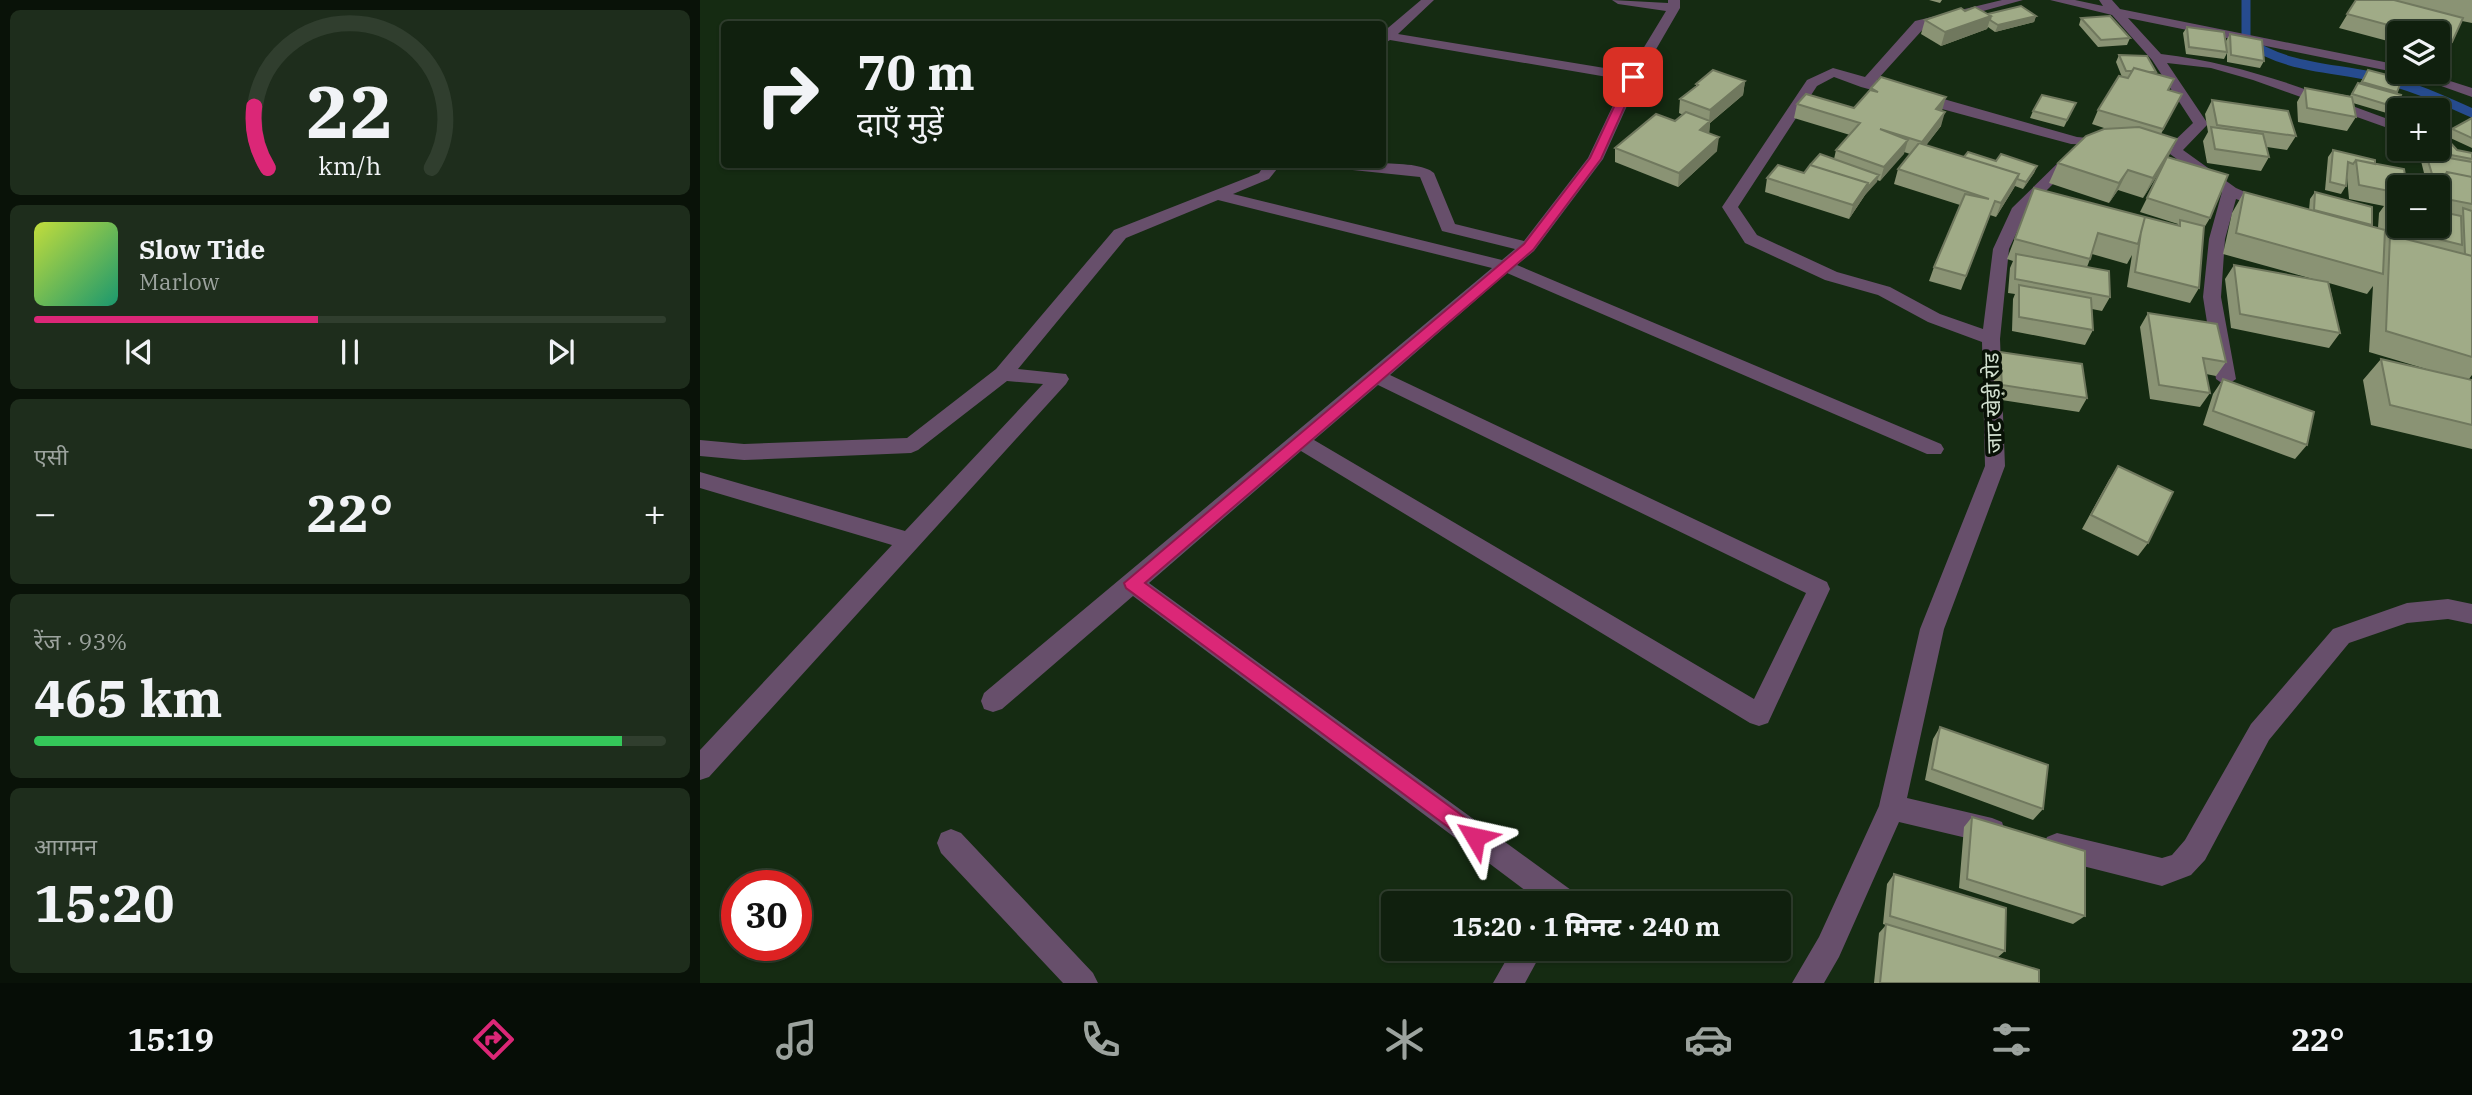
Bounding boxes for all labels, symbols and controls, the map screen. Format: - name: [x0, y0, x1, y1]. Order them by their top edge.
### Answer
- map controls: [2387, 21, 2450, 238]
- button: layers: [2387, 21, 2450, 84]
- text: 70 m: [857, 40, 975, 103]
- pin: [1603, 47, 1663, 107]
- icon: right: [742, 49, 833, 140]
- icon: arrive: [1614, 58, 1652, 96]
- text: 22: [306, 64, 394, 159]
- button: +: [2387, 98, 2450, 161]
- text: दाएँ मुड़ें: [857, 102, 944, 144]
- text: km/h: [318, 149, 382, 182]
- button: −: [2387, 175, 2450, 238]
- text: Slow Tide: [139, 232, 265, 266]
- text: Marlow: [139, 266, 219, 296]
- icon: previous: [120, 333, 158, 371]
- icon: pause: [331, 333, 369, 371]
- icon: next: [542, 333, 580, 371]
- street label: जाट खेड़ी रोड: [1976, 352, 2008, 454]
- text: एसी: [34, 441, 68, 471]
- text: 22°: [307, 479, 393, 546]
- text: −: [34, 488, 57, 537]
- text: +: [643, 488, 666, 537]
- text: रेंज · 93%: [34, 626, 127, 656]
- text: 465 km: [34, 664, 223, 731]
- position arrow: [1438, 800, 1512, 874]
- text: आगमन: [34, 831, 97, 861]
- text: 15:20: [34, 869, 175, 936]
- speed limit sign: 30: [721, 870, 812, 961]
- text: 15:20 · 1 मिनट · 240 m: [1452, 909, 1720, 943]
- icon: directions: [469, 1015, 518, 1064]
- icon: music: [772, 1015, 821, 1064]
- icon: phone: [1076, 1015, 1125, 1064]
- icon: climate: [1380, 1015, 1429, 1064]
- icon: car: [1684, 1015, 1733, 1064]
- icon: filters: [1987, 1015, 2036, 1064]
- text: 15:19: [127, 1018, 214, 1060]
- text: 22°: [2291, 1018, 2345, 1060]

